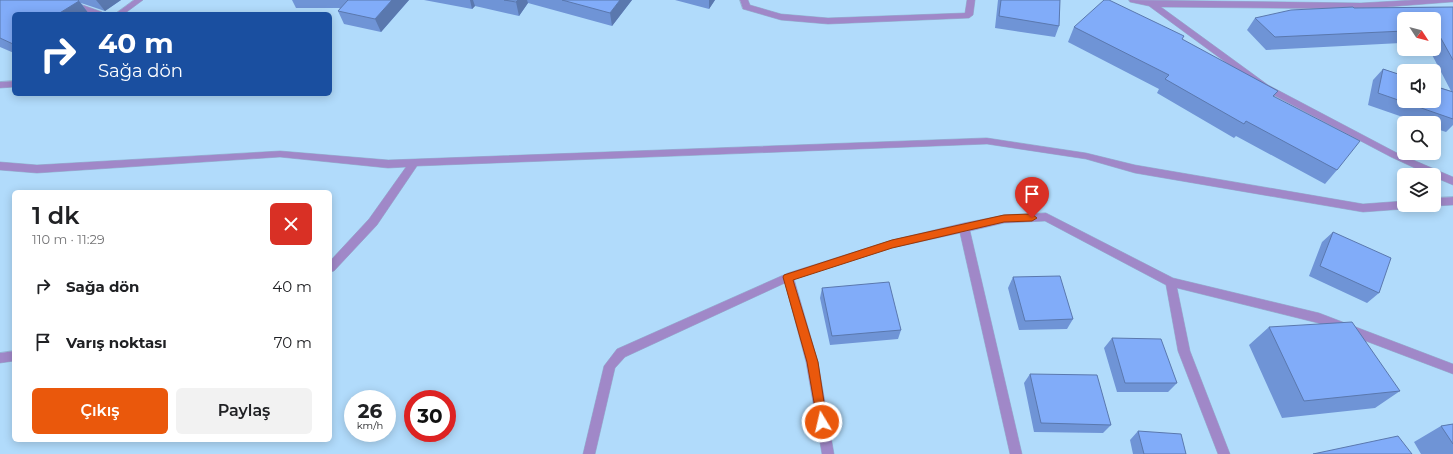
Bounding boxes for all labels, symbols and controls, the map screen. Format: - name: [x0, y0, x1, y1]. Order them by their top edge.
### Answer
- north arrow: [1397, 12, 1441, 56]
- map controls: [1397, 12, 1441, 212]
- text: 40 m: [98, 26, 174, 60]
- icon: right: [32, 28, 84, 80]
- text: Sağa dön: [98, 60, 183, 82]
- button: sound: [1397, 64, 1441, 108]
- button: search: [1397, 116, 1441, 160]
- button: layers: [1397, 168, 1441, 212]
- pin: [1015, 177, 1049, 218]
- icon: arrive: [1021, 183, 1043, 205]
- text: 1 dk: [32, 201, 80, 230]
- button: close: [270, 203, 312, 245]
- text: 110 m · 11:29: [32, 231, 105, 247]
- icon: right: [32, 275, 54, 297]
- text: Sağa dön: [66, 277, 139, 296]
- text: 40 m: [272, 277, 312, 296]
- icon: arrive: [32, 331, 54, 353]
- text: Varış noktası: [66, 333, 167, 352]
- text: 70 m: [274, 333, 312, 352]
- button: Çıkış: [32, 388, 168, 434]
- button: Paylaş: [176, 388, 312, 434]
- speed limit sign: 30: [404, 390, 456, 442]
- text: 26: [358, 399, 382, 423]
- position arrow: [801, 401, 843, 443]
- text: km/h: [357, 419, 383, 432]

